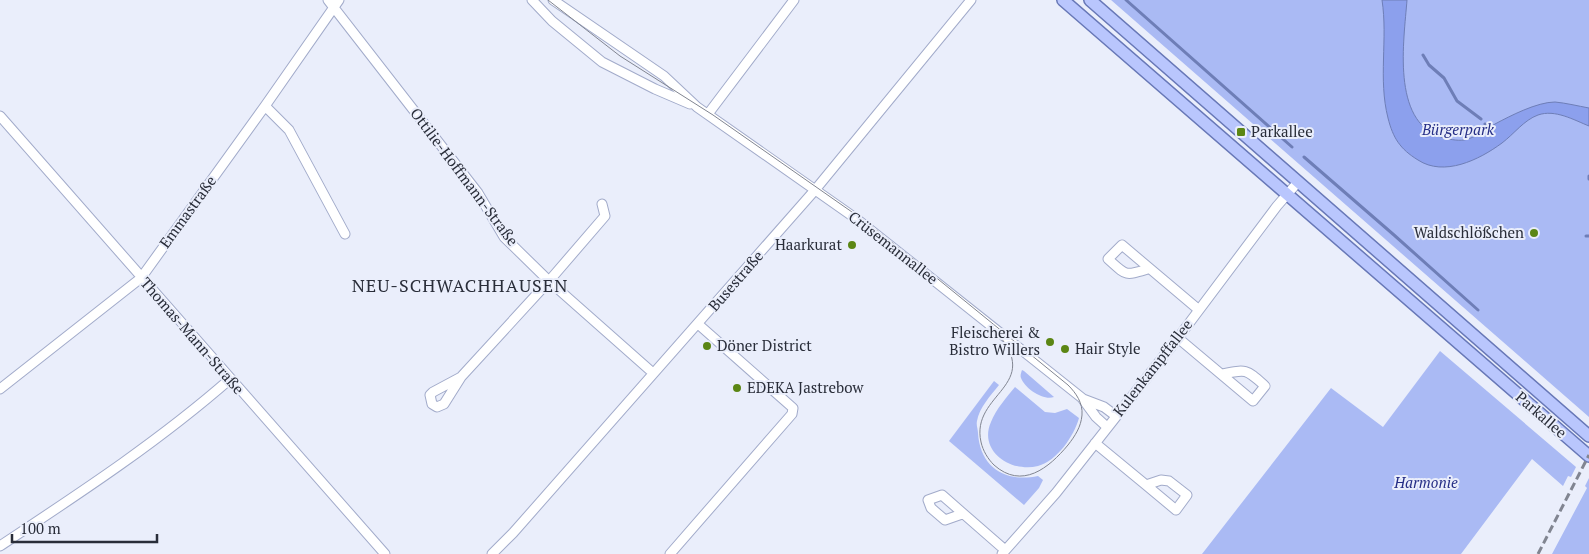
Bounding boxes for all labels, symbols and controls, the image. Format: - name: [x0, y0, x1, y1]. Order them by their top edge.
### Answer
- street label: Ottilie-Hoffmann-Straße: [406, 103, 523, 249]
- park label: Bürgerpark: [1421, 119, 1495, 139]
- place label: Parkallee: [1251, 121, 1313, 141]
- marker: Parkallee: [1235, 126, 1247, 138]
- street label: Emmastraße: [154, 171, 220, 252]
- street label: Crüsemannallee: [845, 206, 942, 288]
- place label: Waldschlößchen: [1414, 222, 1524, 242]
- marker: Waldschlößchen: [1528, 227, 1540, 239]
- place label: Haarkurat: [775, 234, 842, 254]
- marker: Haarkurat: [846, 239, 858, 251]
- street label: Busestraße: [703, 246, 767, 315]
- street label: Thomas-Mann-Straße: [136, 273, 249, 398]
- district label: NEU-SCHWACHHAUSEN: [352, 273, 568, 297]
- street label: Kulenkampffallee: [1108, 315, 1196, 420]
- place label: Fleischerei & Bistro Willers: [949, 322, 1040, 359]
- place label: Döner District: [717, 335, 812, 355]
- marker: Fleischerei & Bistro Willers: [1044, 336, 1056, 348]
- place label: Hair Style: [1075, 338, 1141, 358]
- marker: Döner District: [701, 340, 713, 352]
- marker: Hair Style: [1059, 343, 1071, 355]
- place label: EDEKA Jastrebow: [747, 377, 864, 397]
- marker: EDEKA Jastrebow: [731, 382, 743, 394]
- street label: Parkallee: [1512, 386, 1572, 442]
- park label: Harmonie: [1393, 472, 1458, 492]
- scale bar: [12, 512, 158, 544]
- text: 100 m: [20, 518, 61, 538]

